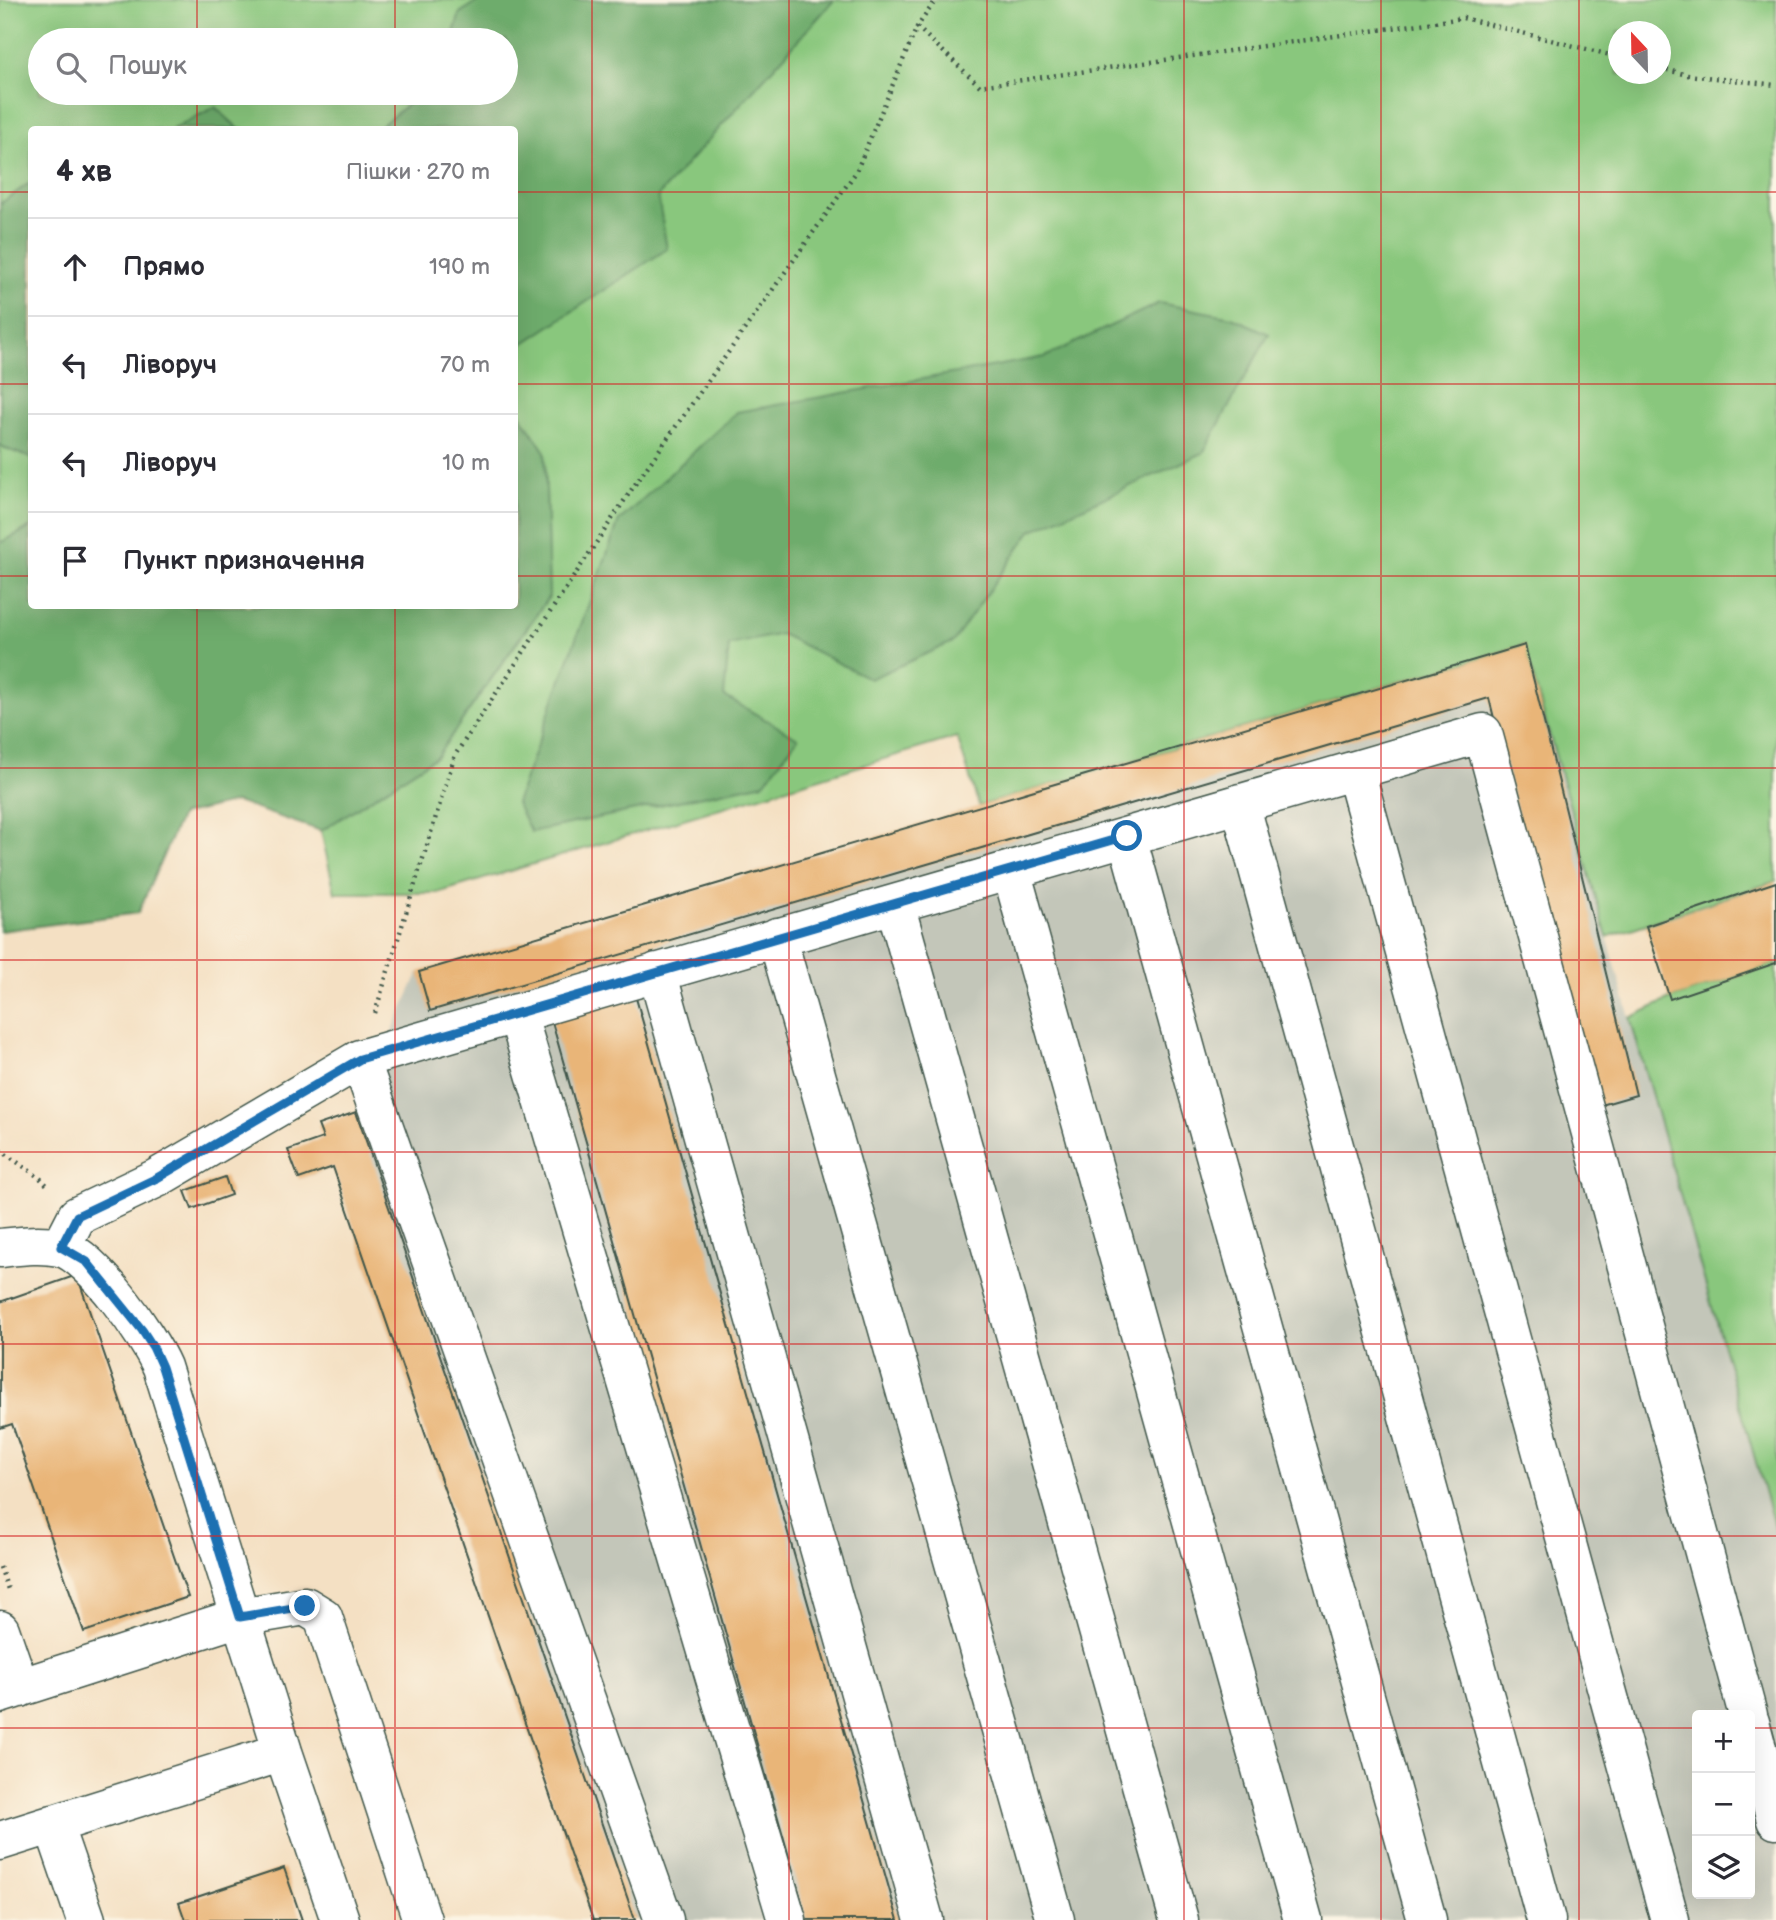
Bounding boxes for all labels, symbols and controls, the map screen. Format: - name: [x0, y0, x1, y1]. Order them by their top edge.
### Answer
- north arrow: [1608, 21, 1671, 84]
- search box: [28, 28, 518, 105]
- icon: search: [52, 48, 90, 86]
- text: Пошук: [108, 51, 187, 82]
- text: 4 хв: [56, 154, 112, 190]
- text: Пішки · 270 m: [346, 158, 490, 186]
- icon: ahead: [56, 248, 94, 286]
- text: Прямо: [123, 252, 205, 283]
- text: 190 m: [429, 253, 490, 281]
- icon: left: [56, 346, 94, 384]
- text: Ліворуч: [123, 350, 217, 381]
- text: 70 m: [440, 351, 490, 379]
- icon: left: [56, 444, 94, 482]
- text: Ліворуч: [123, 448, 217, 479]
- text: 10 m: [442, 449, 490, 477]
- icon: arrive: [56, 542, 94, 580]
- text: Пункт призначення: [123, 546, 365, 577]
- route start: [1111, 820, 1142, 851]
- route end: [289, 1590, 320, 1621]
- map controls: [1692, 1710, 1755, 1899]
- button: +: [1692, 1710, 1755, 1773]
- button: −: [1692, 1773, 1755, 1836]
- button: layers: [1692, 1836, 1755, 1899]

